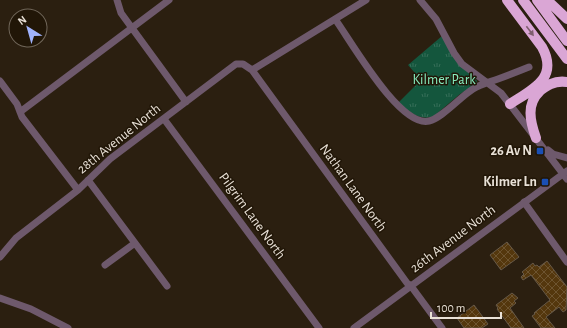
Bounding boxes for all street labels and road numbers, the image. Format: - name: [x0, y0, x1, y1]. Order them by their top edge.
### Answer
- street label: 28th Avenue North: [75, 101, 163, 177]
- street label: Nathan Lane North: [317, 142, 389, 234]
- street label: Pilgrim Lane North: [216, 170, 288, 262]
- street label: 26th Avenue North: [408, 203, 498, 275]

